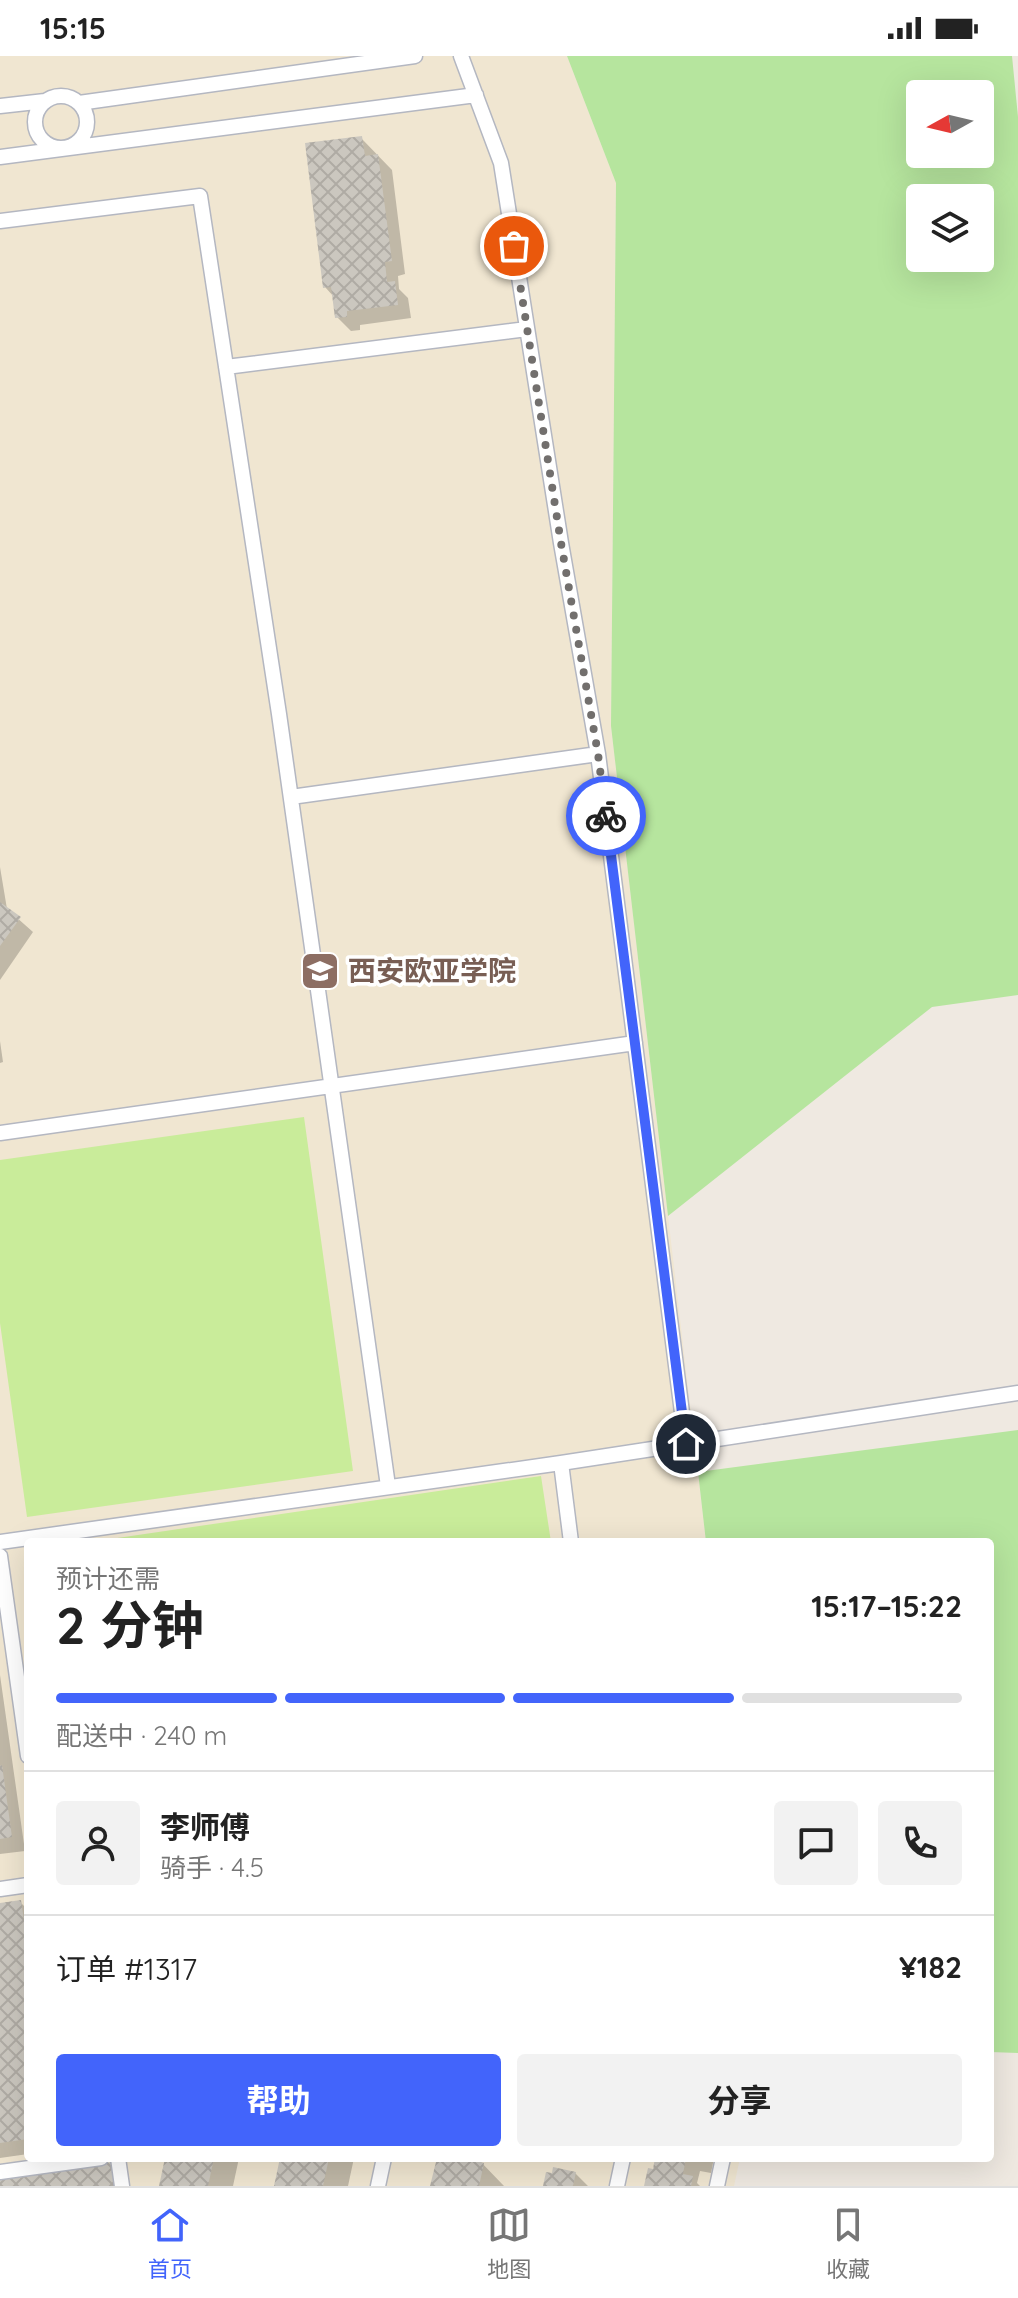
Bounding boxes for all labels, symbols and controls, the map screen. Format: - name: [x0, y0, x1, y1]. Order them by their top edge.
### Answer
- text: 15:15: [40, 9, 106, 47]
- north arrow: [906, 80, 994, 168]
- map controls: [906, 80, 994, 272]
- button: layers: [906, 184, 994, 272]
- pin: [480, 212, 548, 280]
- icon: bag: [492, 224, 536, 268]
- courier: [566, 776, 646, 856]
- icon: bike: [584, 794, 628, 838]
- school or university icon: 西安欧亚学院: [299, 950, 341, 992]
- place label: 西安欧亚学院: [348, 953, 516, 988]
- pin: [652, 1410, 720, 1478]
- icon: home: [664, 1422, 708, 1466]
- text: 预计还需: [56, 1562, 160, 1595]
- text: 15:17–15:22: [811, 1587, 962, 1625]
- text: 2 分钟: [56, 1592, 204, 1657]
- text: 配送中 · 240 m: [56, 1719, 227, 1752]
- button: person: [56, 1801, 140, 1885]
- button: chat: [774, 1801, 858, 1885]
- button: phone: [878, 1801, 962, 1885]
- text: 李师傅: [160, 1808, 250, 1846]
- text: 骑手 · 4.5: [160, 1851, 264, 1884]
- text: ¥182: [899, 1948, 962, 1986]
- text: 订单 #1317: [56, 1950, 197, 1988]
- button: 帮助: [56, 2054, 501, 2146]
- button: 分享: [517, 2054, 962, 2146]
- tab: 首页: [148, 2203, 192, 2283]
- tab: 地图: [487, 2203, 531, 2283]
- tab: 收藏: [826, 2203, 870, 2283]

